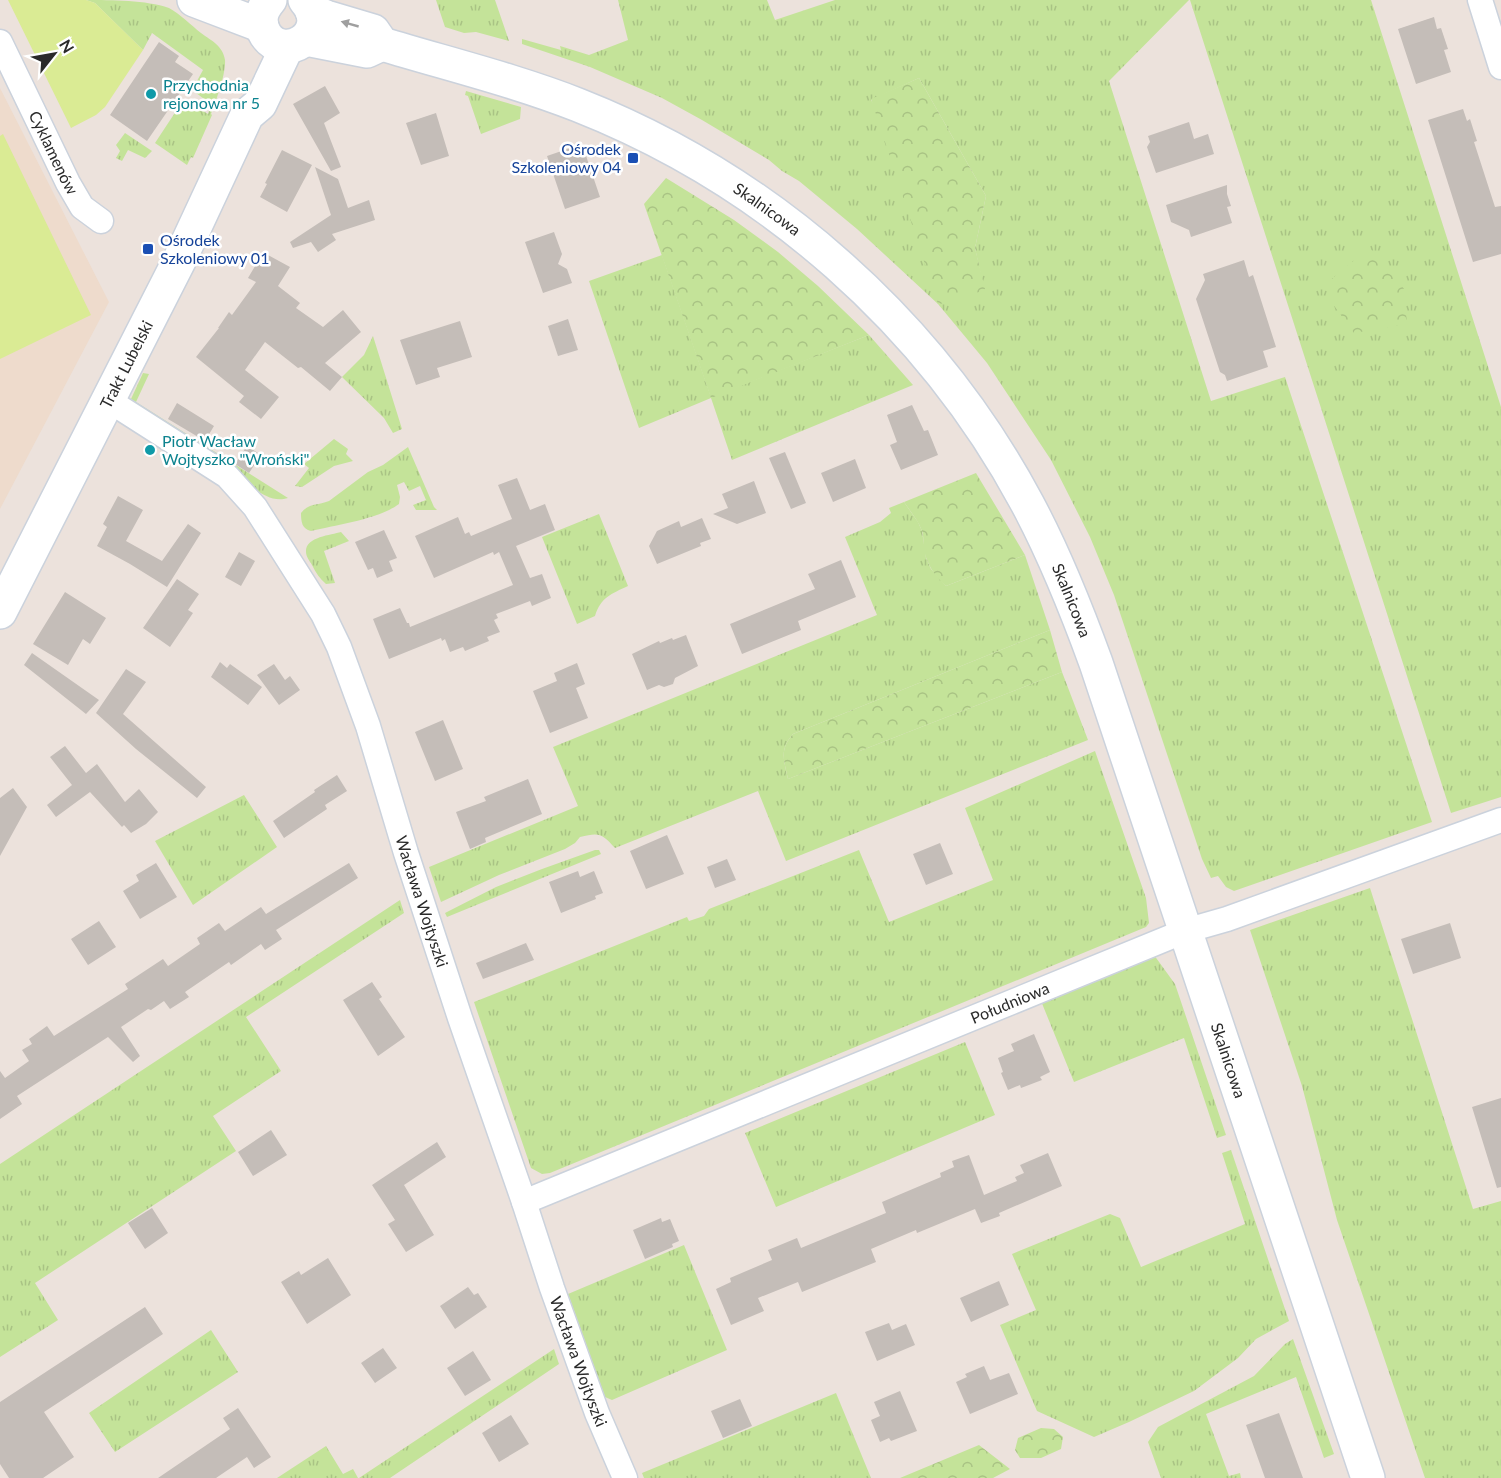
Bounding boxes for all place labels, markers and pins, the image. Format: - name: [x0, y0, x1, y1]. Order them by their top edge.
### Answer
- place label: Przychodnia rejonowa nr 5: [163, 75, 260, 112]
- marker: Przychodnia rejonowa nr 5: [144, 87, 158, 101]
- place label: Ośrodek Szkoleniowy 04: [512, 139, 622, 176]
- marker: Ośrodek Szkoleniowy 04: [626, 151, 640, 165]
- place label: Ośrodek Szkoleniowy 01: [160, 230, 269, 267]
- marker: Ośrodek Szkoleniowy 01: [141, 242, 155, 256]
- place label: Piotr Wacław Wojtyszko "Wroński": [162, 431, 310, 468]
- marker: Piotr Wacław Wojtyszko "Wroński": [143, 443, 157, 457]

